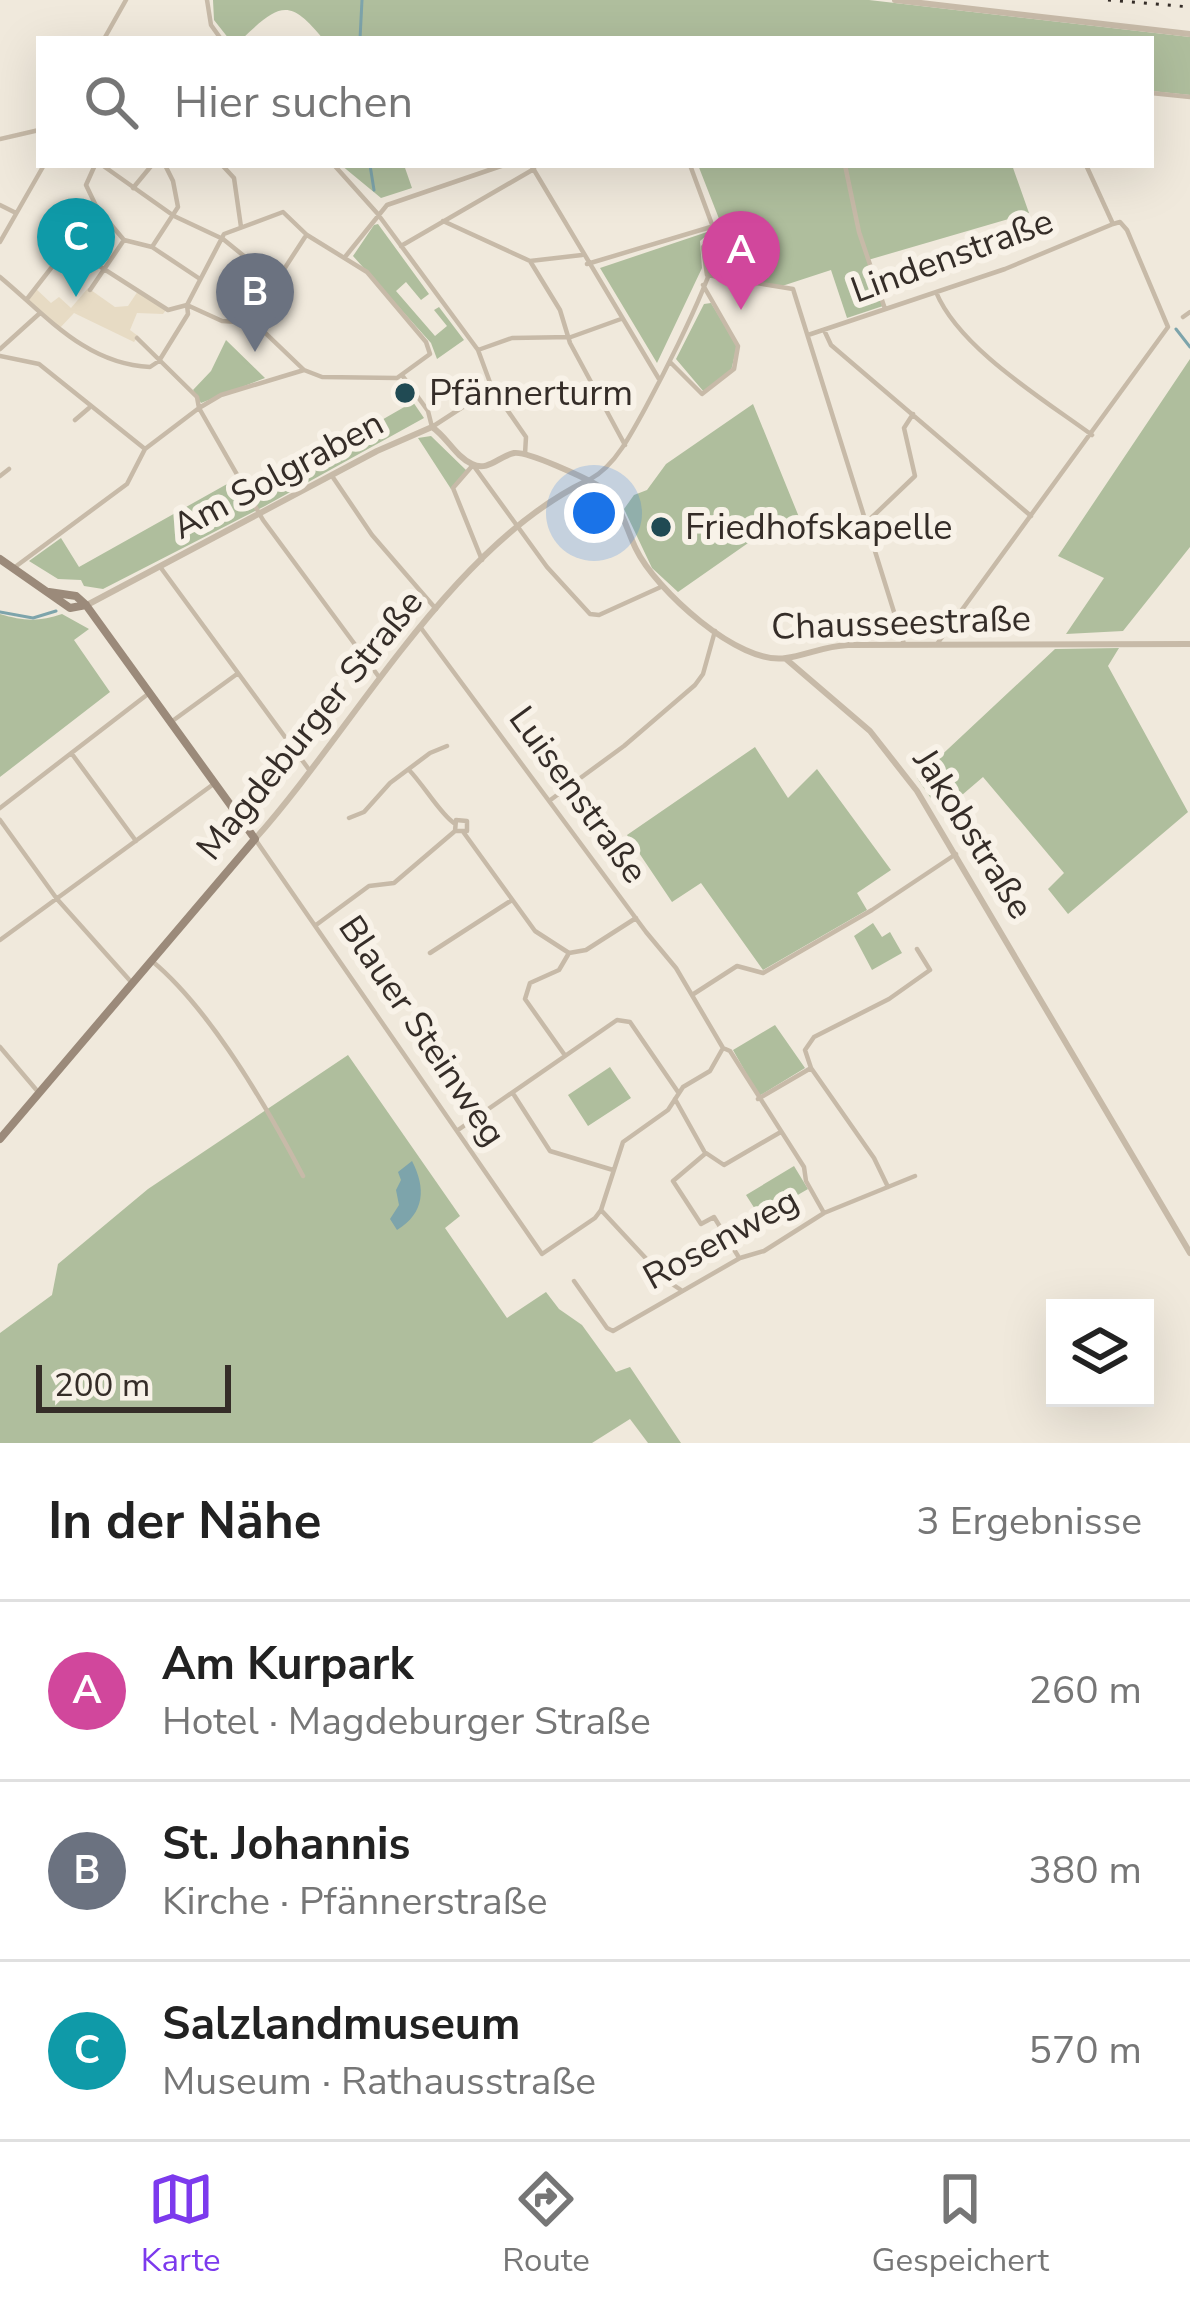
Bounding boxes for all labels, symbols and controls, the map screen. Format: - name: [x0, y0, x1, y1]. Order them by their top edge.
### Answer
- search box: [36, 36, 1154, 168]
- icon: search: [78, 69, 144, 135]
- text: Hier suchen: [174, 72, 413, 133]
- street label: Lindenstraße: [844, 197, 1060, 315]
- pin: C: [37, 198, 115, 297]
- pin: A: [702, 211, 780, 310]
- pin: B: [216, 253, 294, 352]
- place label: Pfännerturm: [429, 369, 633, 418]
- marker: Pfännerturm: [392, 380, 418, 406]
- street label: Am Solgraben: [164, 399, 392, 551]
- your location: [564, 483, 624, 543]
- place label: Friedhofskapelle: [685, 503, 952, 552]
- marker: Friedhofskapelle: [648, 514, 674, 540]
- street label: Magdeburger Straße: [186, 579, 434, 871]
- street label: Chausseestraße: [770, 594, 1032, 652]
- street label: Luisenstraße: [497, 697, 659, 893]
- street label: Jakobstraße: [901, 739, 1045, 928]
- street label: Blauer Steinweg: [327, 906, 517, 1156]
- street label: Rosenweg: [634, 1176, 808, 1302]
- map controls: [1046, 1299, 1154, 1407]
- button: layers: [1046, 1299, 1154, 1407]
- scale bar: [36, 1359, 231, 1412]
- text: 200 m: [54, 1363, 150, 1408]
- text: In der Nähe: [48, 1486, 321, 1556]
- text: 3 Ergebnisse: [916, 1495, 1142, 1548]
- text: Am Kurpark: [162, 1634, 414, 1695]
- text: A: [72, 1664, 102, 1717]
- text: 260 m: [1028, 1664, 1142, 1717]
- text: Hotel · Magdeburger Straße: [162, 1695, 651, 1748]
- text: St. Johannis: [162, 1814, 411, 1875]
- text: B: [74, 1844, 100, 1897]
- text: 380 m: [1028, 1844, 1142, 1897]
- text: Kirche · Pfännerstraße: [162, 1875, 547, 1928]
- text: Salzlandmuseum: [162, 1994, 520, 2055]
- text: C: [74, 2024, 100, 2077]
- text: 570 m: [1028, 2024, 1142, 2077]
- text: Museum · Rathausstraße: [162, 2055, 596, 2108]
- tab: Karte: [141, 2166, 221, 2283]
- tab: Route: [502, 2166, 590, 2283]
- tab: Gespeichert: [871, 2166, 1049, 2283]

